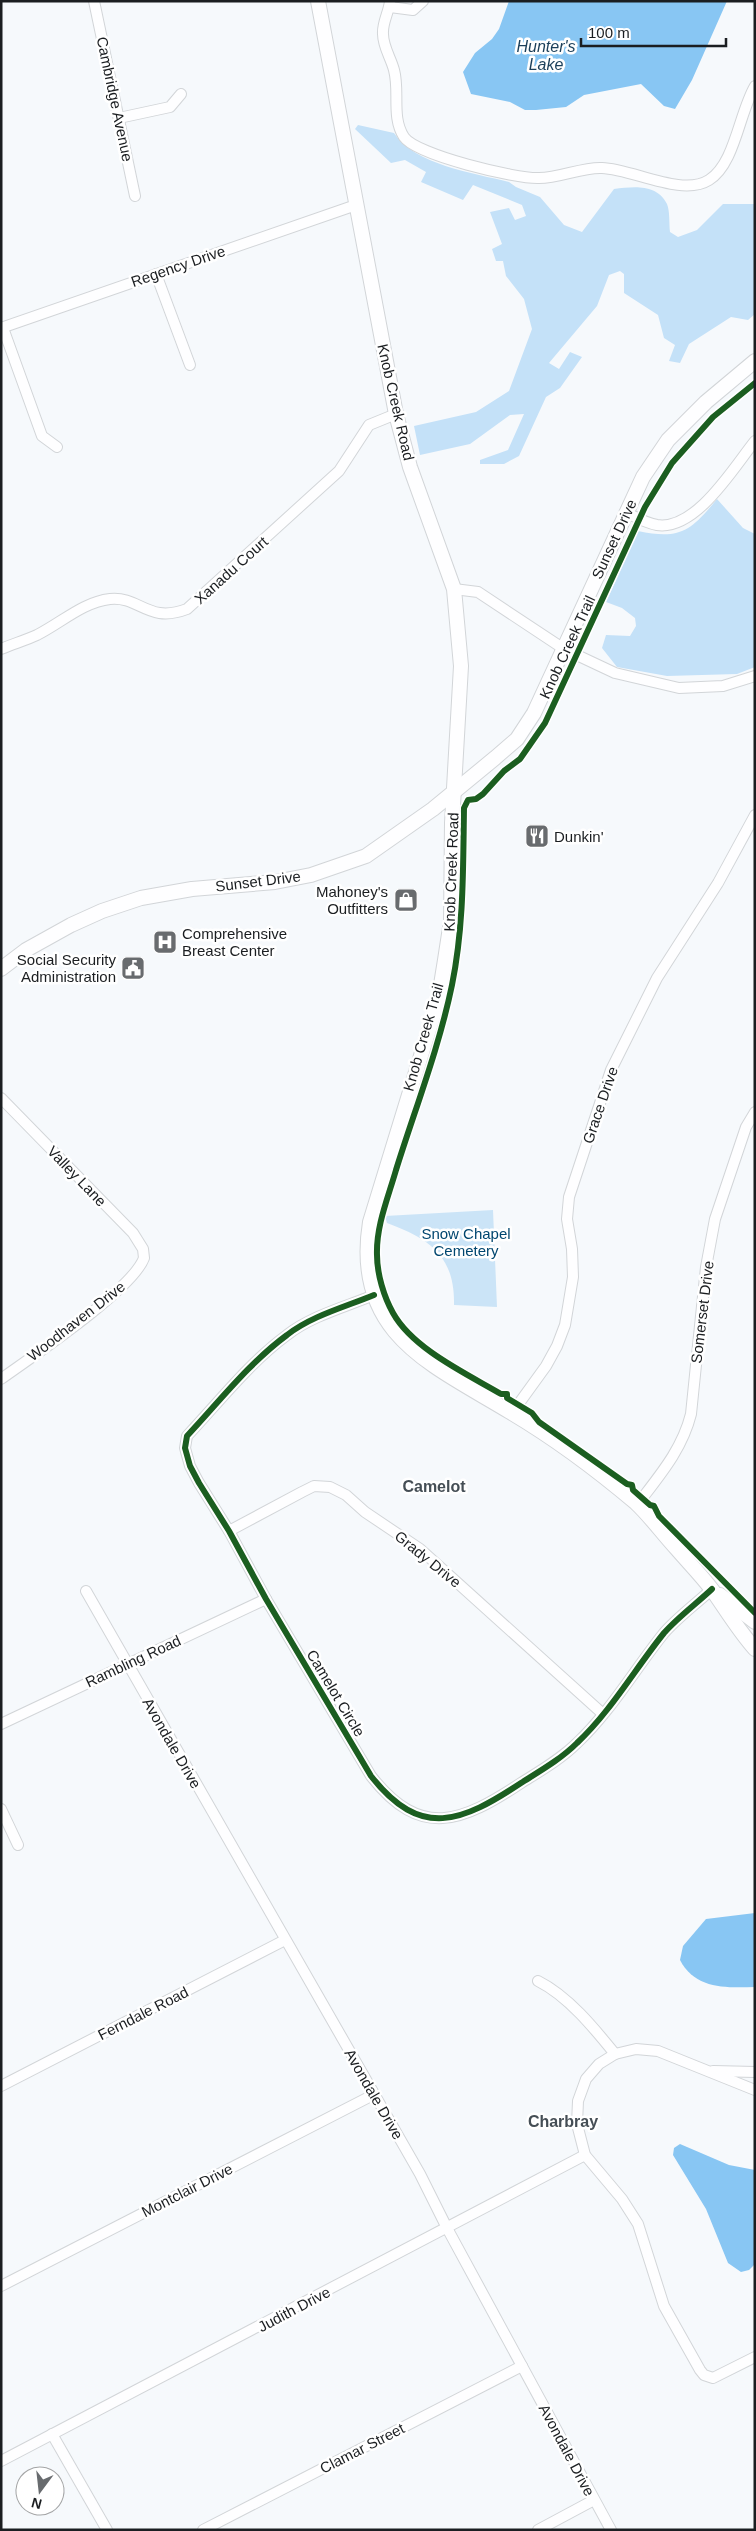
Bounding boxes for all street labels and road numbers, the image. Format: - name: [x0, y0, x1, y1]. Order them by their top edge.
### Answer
- street label: Cambridge Avenue: [93, 35, 137, 163]
- street label: Regency Drive: [129, 242, 227, 290]
- street label: Knob Creek Road: [374, 342, 418, 462]
- street label: Sunset Drive: [588, 496, 640, 582]
- street label: Xanadu Court: [191, 532, 272, 607]
- street label: Knob Creek Trail: [536, 593, 598, 701]
- street label: Knob Creek Road: [440, 812, 462, 932]
- street label: Sunset Drive: [214, 867, 302, 895]
- street label: Knob Creek Trail: [399, 981, 447, 1093]
- street label: Grace Drive: [579, 1064, 621, 1146]
- street label: Valley Lane: [44, 1142, 110, 1210]
- street label: Somerset Drive: [687, 1260, 717, 1364]
- street label: Woodhaven Drive: [24, 1278, 128, 1364]
- street label: Grady Drive: [392, 1527, 464, 1591]
- street label: Rambling Road: [83, 1631, 183, 1691]
- street label: Camelot Circle: [303, 1646, 369, 1740]
- street label: Avondale Drive: [139, 1695, 205, 1791]
- street label: Ferndale Road: [95, 1983, 191, 2043]
- street label: Avondale Drive: [341, 2046, 407, 2142]
- street label: Montclair Drive: [139, 2160, 235, 2220]
- street label: Judith Drive: [255, 2283, 333, 2335]
- street label: Avondale Drive: [536, 2401, 598, 2499]
- street label: Clamar Street: [317, 2419, 408, 2477]

